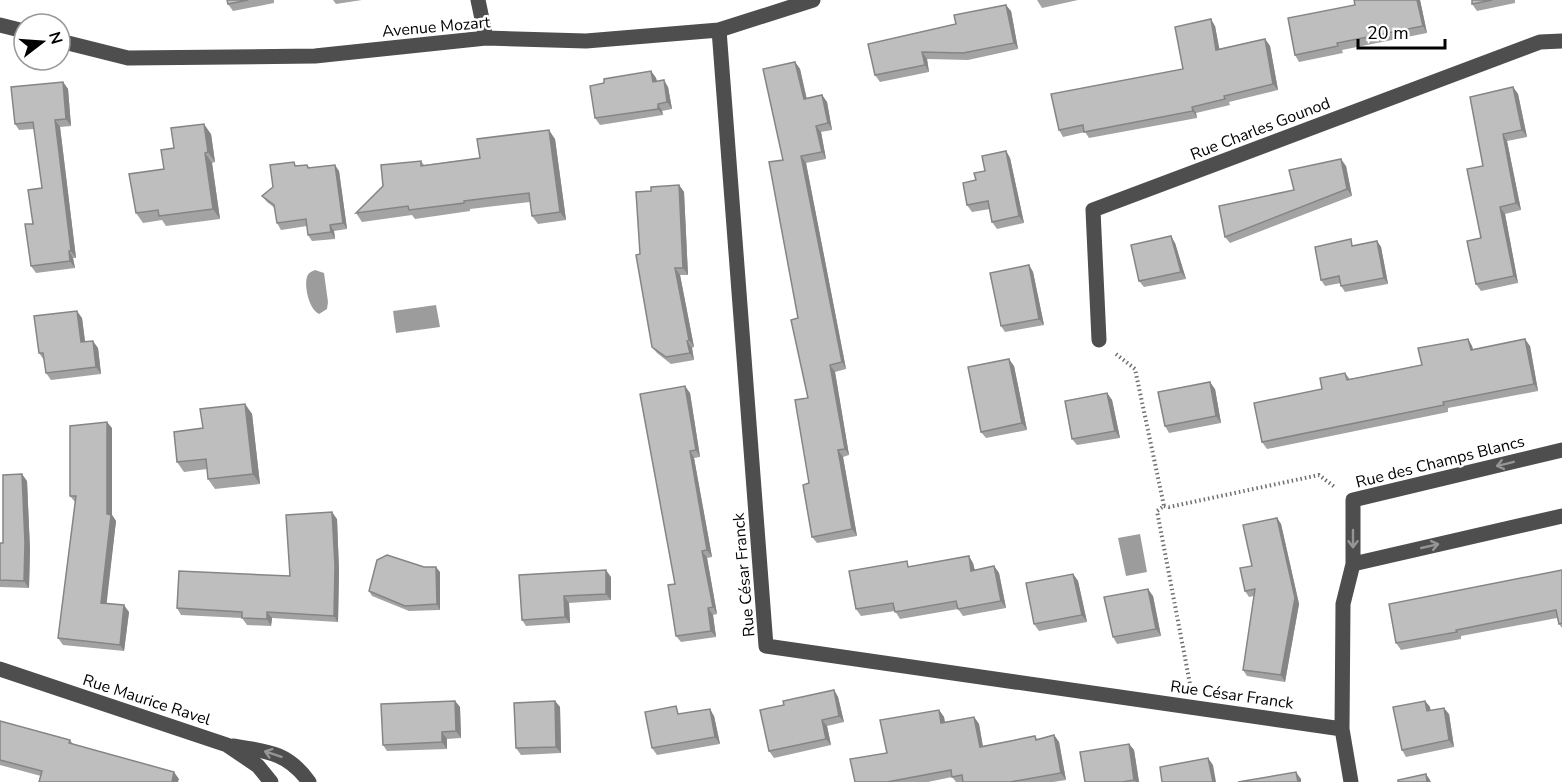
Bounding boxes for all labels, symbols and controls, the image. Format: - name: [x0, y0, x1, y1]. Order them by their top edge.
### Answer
- street label: Avenue Mozart: [381, 11, 492, 43]
- north arrow: [12, 12, 72, 72]
- scale bar: [1358, 12, 1445, 50]
- text: 20 m: [1367, 21, 1409, 45]
- text: N: [43, 29, 68, 47]
- street label: Rue Charles Gounod: [1187, 92, 1333, 166]
- street label: Rue des Champs Blancs: [1353, 430, 1527, 494]
- one-way arrow: [1496, 458, 1515, 470]
- street label: Rue César Franck: [728, 511, 760, 638]
- one-way arrow: [1347, 528, 1359, 548]
- one-way arrow: [1420, 540, 1439, 552]
- street label: Rue Maurice Ravel: [80, 669, 214, 731]
- street label: Rue César Franck: [1169, 675, 1296, 715]
- one-way arrow: [264, 747, 283, 758]

